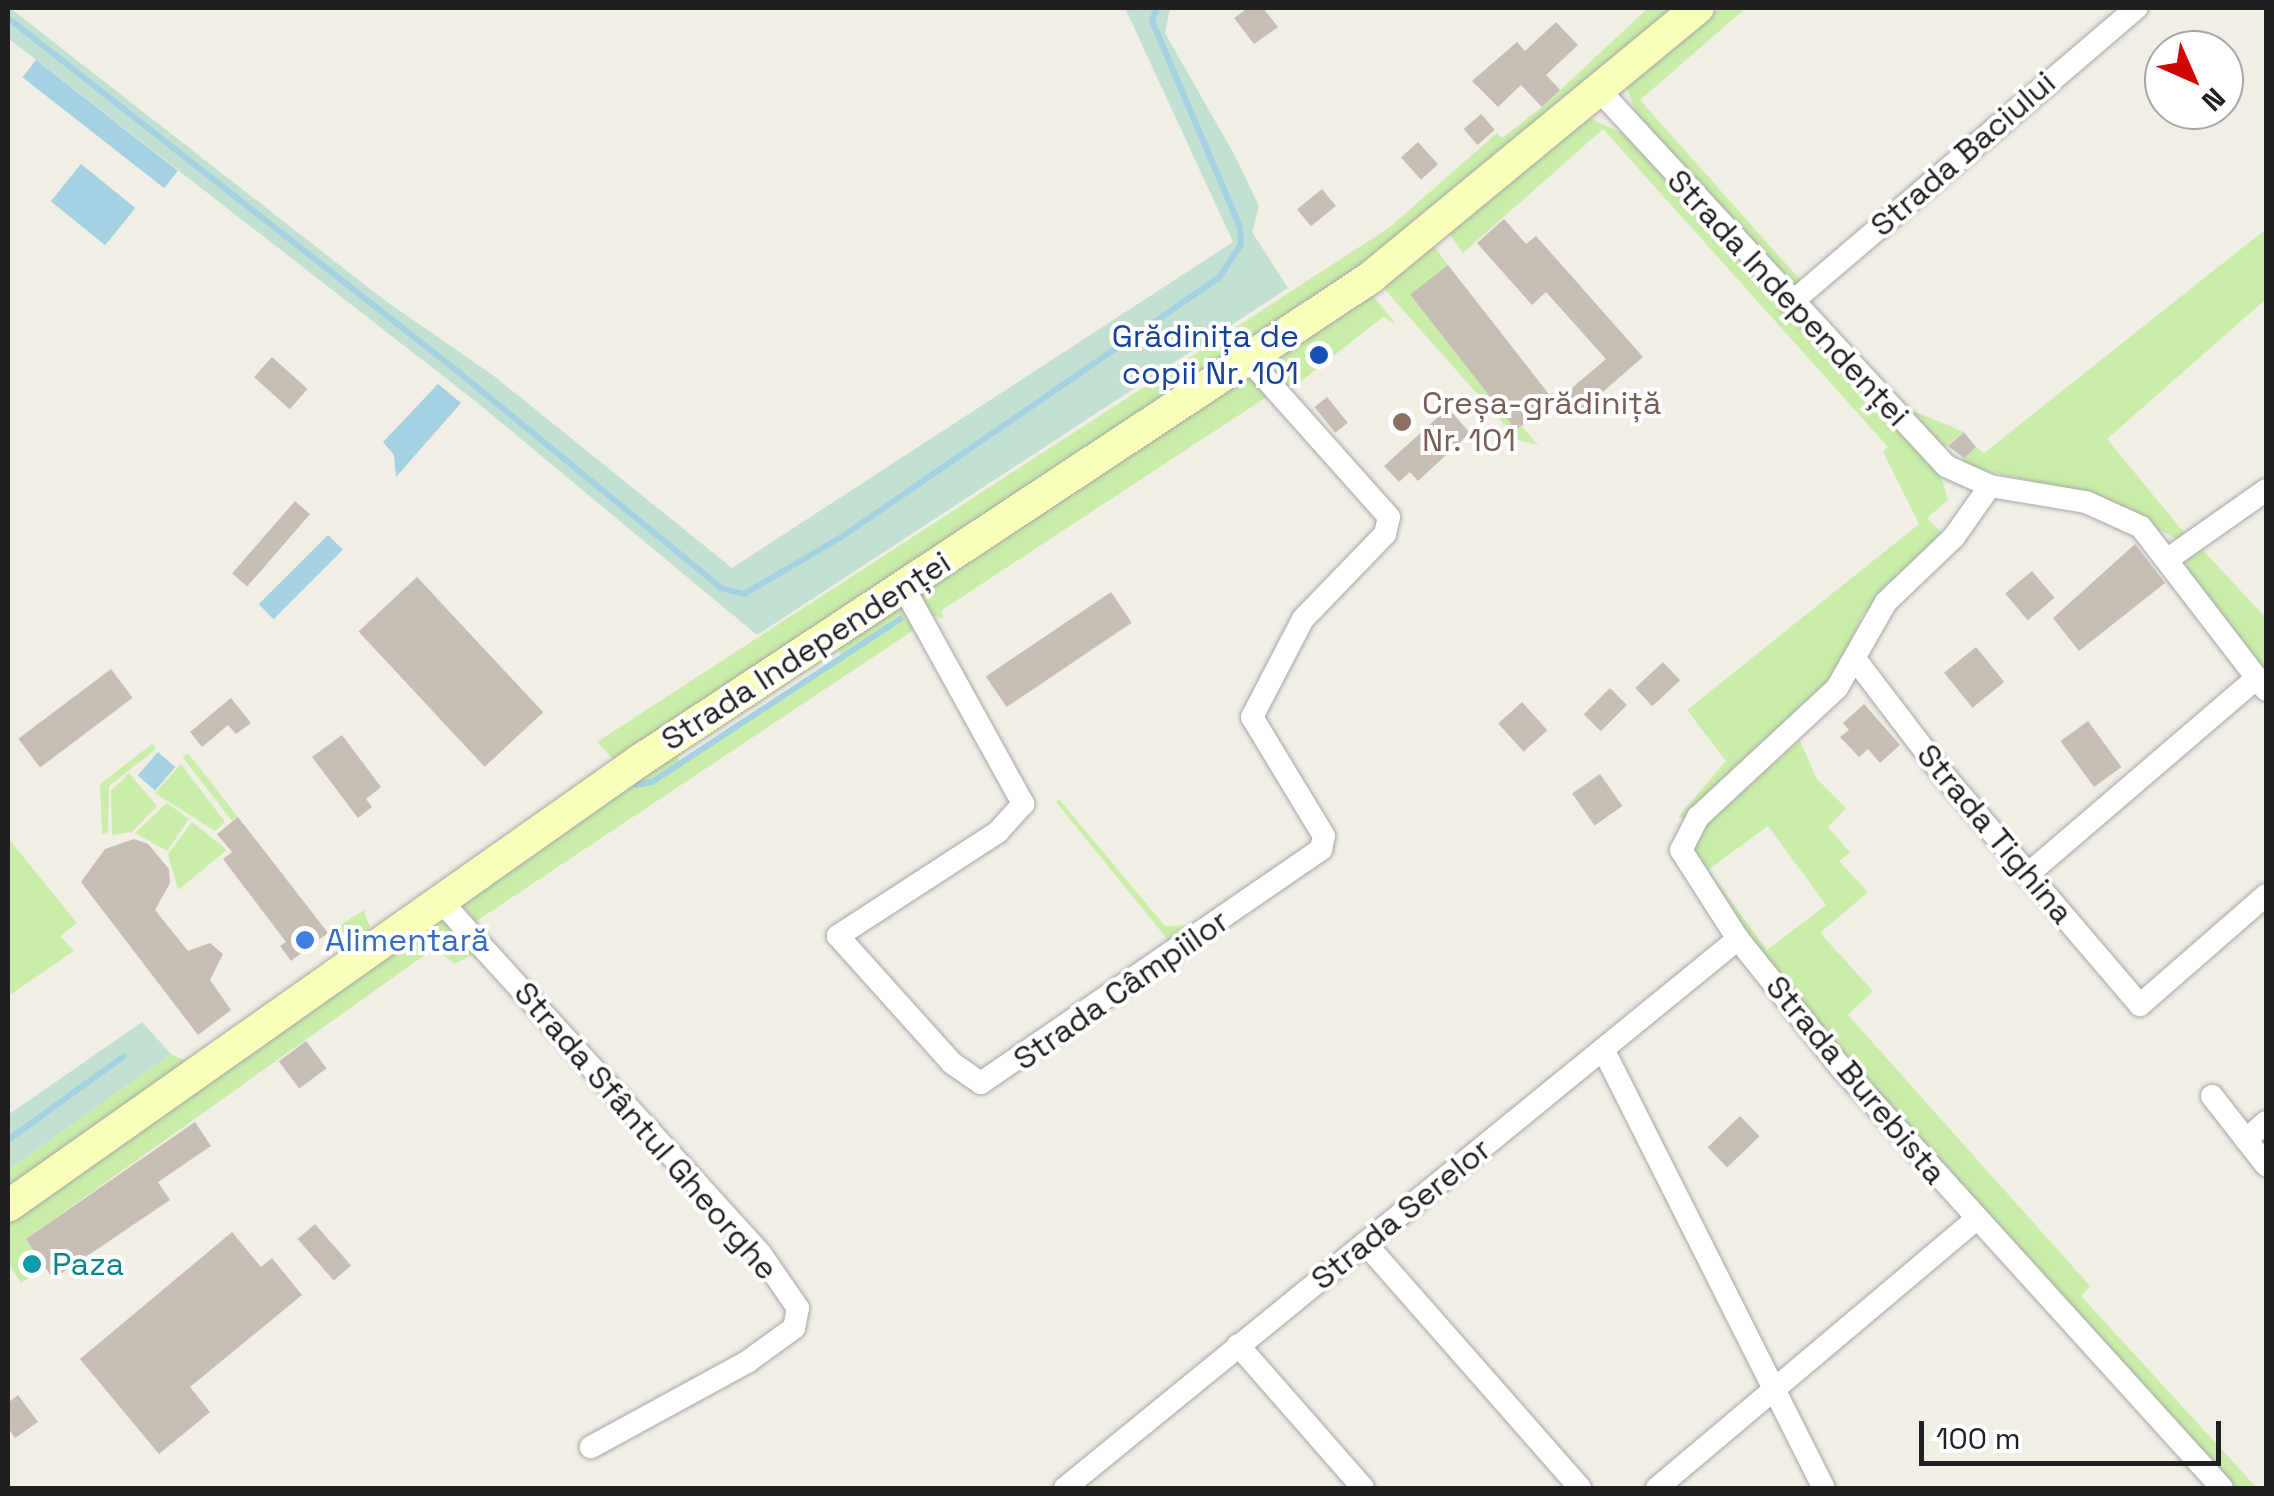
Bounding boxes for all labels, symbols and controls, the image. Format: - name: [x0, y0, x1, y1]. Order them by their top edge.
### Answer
- north arrow: [2144, 30, 2244, 130]
- street label: Strada Baciului: [1863, 63, 2063, 245]
- text: N: [2194, 80, 2233, 119]
- street label: Strada Independenței: [1659, 162, 1917, 434]
- place label: Grădinița de copii Nr. 101: [1112, 318, 1299, 393]
- marker: Grădinița de copii Nr. 101: [1308, 344, 1330, 366]
- place label: Creșa-grădiniță Nr. 101: [1422, 385, 1661, 460]
- marker: Creșa-grădiniță Nr. 101: [1391, 411, 1413, 433]
- street label: Strada Independenței: [654, 543, 958, 759]
- street label: Strada Tighina: [1908, 736, 2082, 932]
- street label: Strada Câmpiilor: [1006, 902, 1236, 1078]
- place label: Alimentară: [325, 921, 489, 959]
- marker: Alimentară: [294, 929, 316, 951]
- street label: Strada Burebista: [1758, 968, 1954, 1192]
- street label: Strada Sfântul Gheorghe: [506, 974, 786, 1288]
- street label: Strada Serelor: [1304, 1130, 1498, 1298]
- place label: Paza: [52, 1245, 124, 1283]
- marker: Paza: [21, 1253, 43, 1275]
- scale bar: [1924, 1401, 2226, 1463]
- text: 100 m: [1936, 1419, 2021, 1458]

